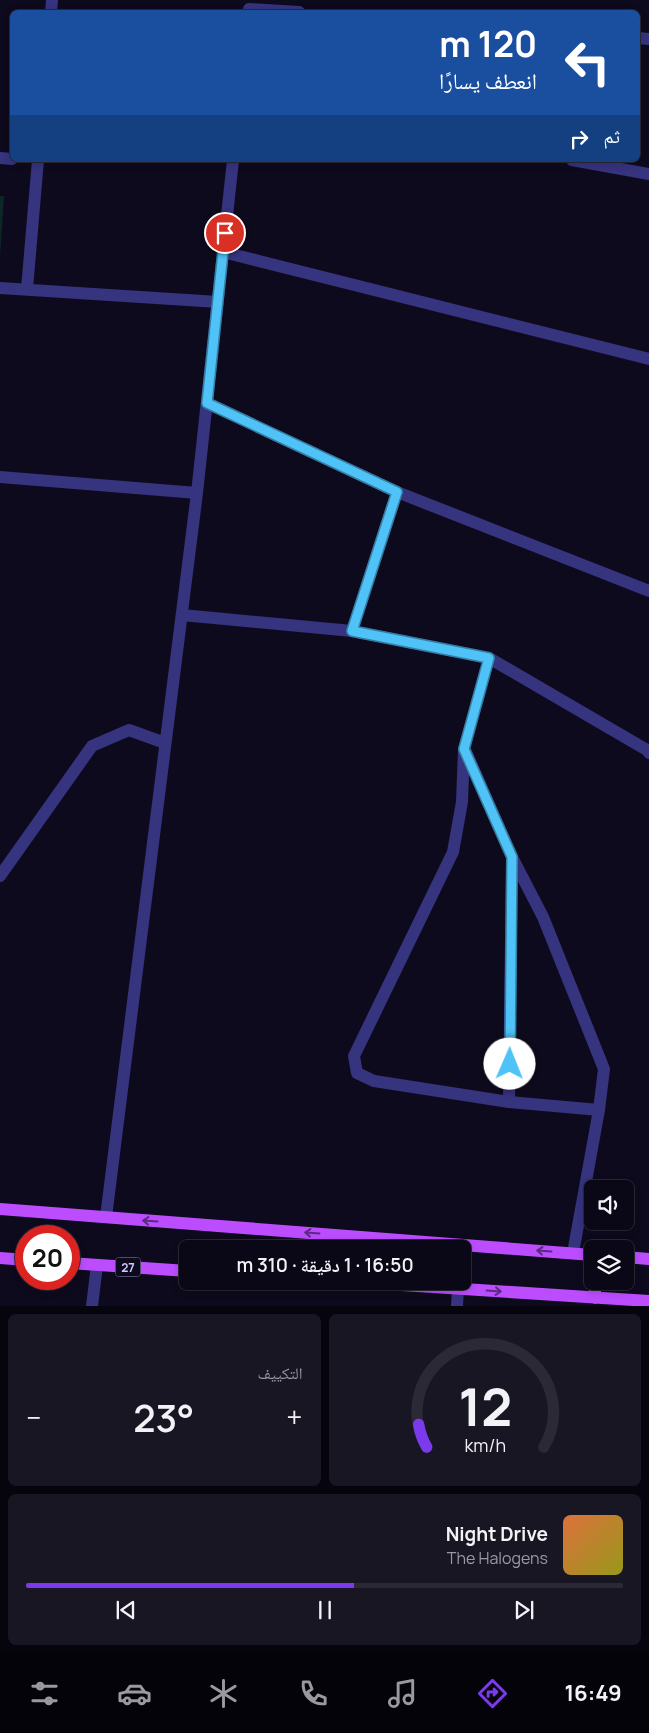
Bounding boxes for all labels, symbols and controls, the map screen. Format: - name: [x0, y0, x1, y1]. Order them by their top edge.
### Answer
- text: 120 m: [439, 20, 537, 68]
- icon: left: [555, 30, 620, 95]
- text: انعطف يسارًا: [439, 66, 537, 96]
- text: ثم: [603, 123, 620, 149]
- icon: right: [565, 125, 593, 153]
- pin: [204, 212, 246, 254]
- icon: arrive: [211, 219, 239, 247]
- position arrow: [483, 1037, 535, 1089]
- map controls: [584, 1180, 634, 1290]
- button: sound: [584, 1180, 634, 1230]
- one-way arrow: [142, 1216, 158, 1225]
- speed limit sign: 20: [15, 1225, 80, 1290]
- one-way arrow: [304, 1229, 320, 1238]
- button: layers: [584, 1240, 634, 1290]
- one-way arrow: [536, 1246, 552, 1256]
- text: 16:50 · 1 دقيقة · 310 m: [236, 1252, 414, 1278]
- road number: 27: [116, 1258, 140, 1276]
- one-way arrow: [485, 1287, 501, 1296]
- text: التكييف: [258, 1362, 303, 1384]
- text: 12: [458, 1371, 512, 1442]
- text: 23°: [133, 1391, 194, 1443]
- text: −: [26, 1398, 41, 1436]
- text: +: [286, 1398, 303, 1436]
- text: km/h: [464, 1433, 506, 1457]
- text: Night Drive: [446, 1521, 548, 1547]
- text: The Halogens: [447, 1547, 548, 1569]
- icon: previous: [112, 1596, 140, 1624]
- icon: pause: [311, 1596, 339, 1624]
- icon: next: [510, 1596, 538, 1624]
- icon: filters: [27, 1676, 62, 1711]
- icon: car: [117, 1676, 152, 1711]
- icon: climate: [206, 1676, 241, 1711]
- icon: phone: [296, 1676, 331, 1711]
- icon: music: [385, 1676, 420, 1711]
- icon: directions: [475, 1676, 510, 1711]
- text: 16:49: [564, 1678, 622, 1708]

